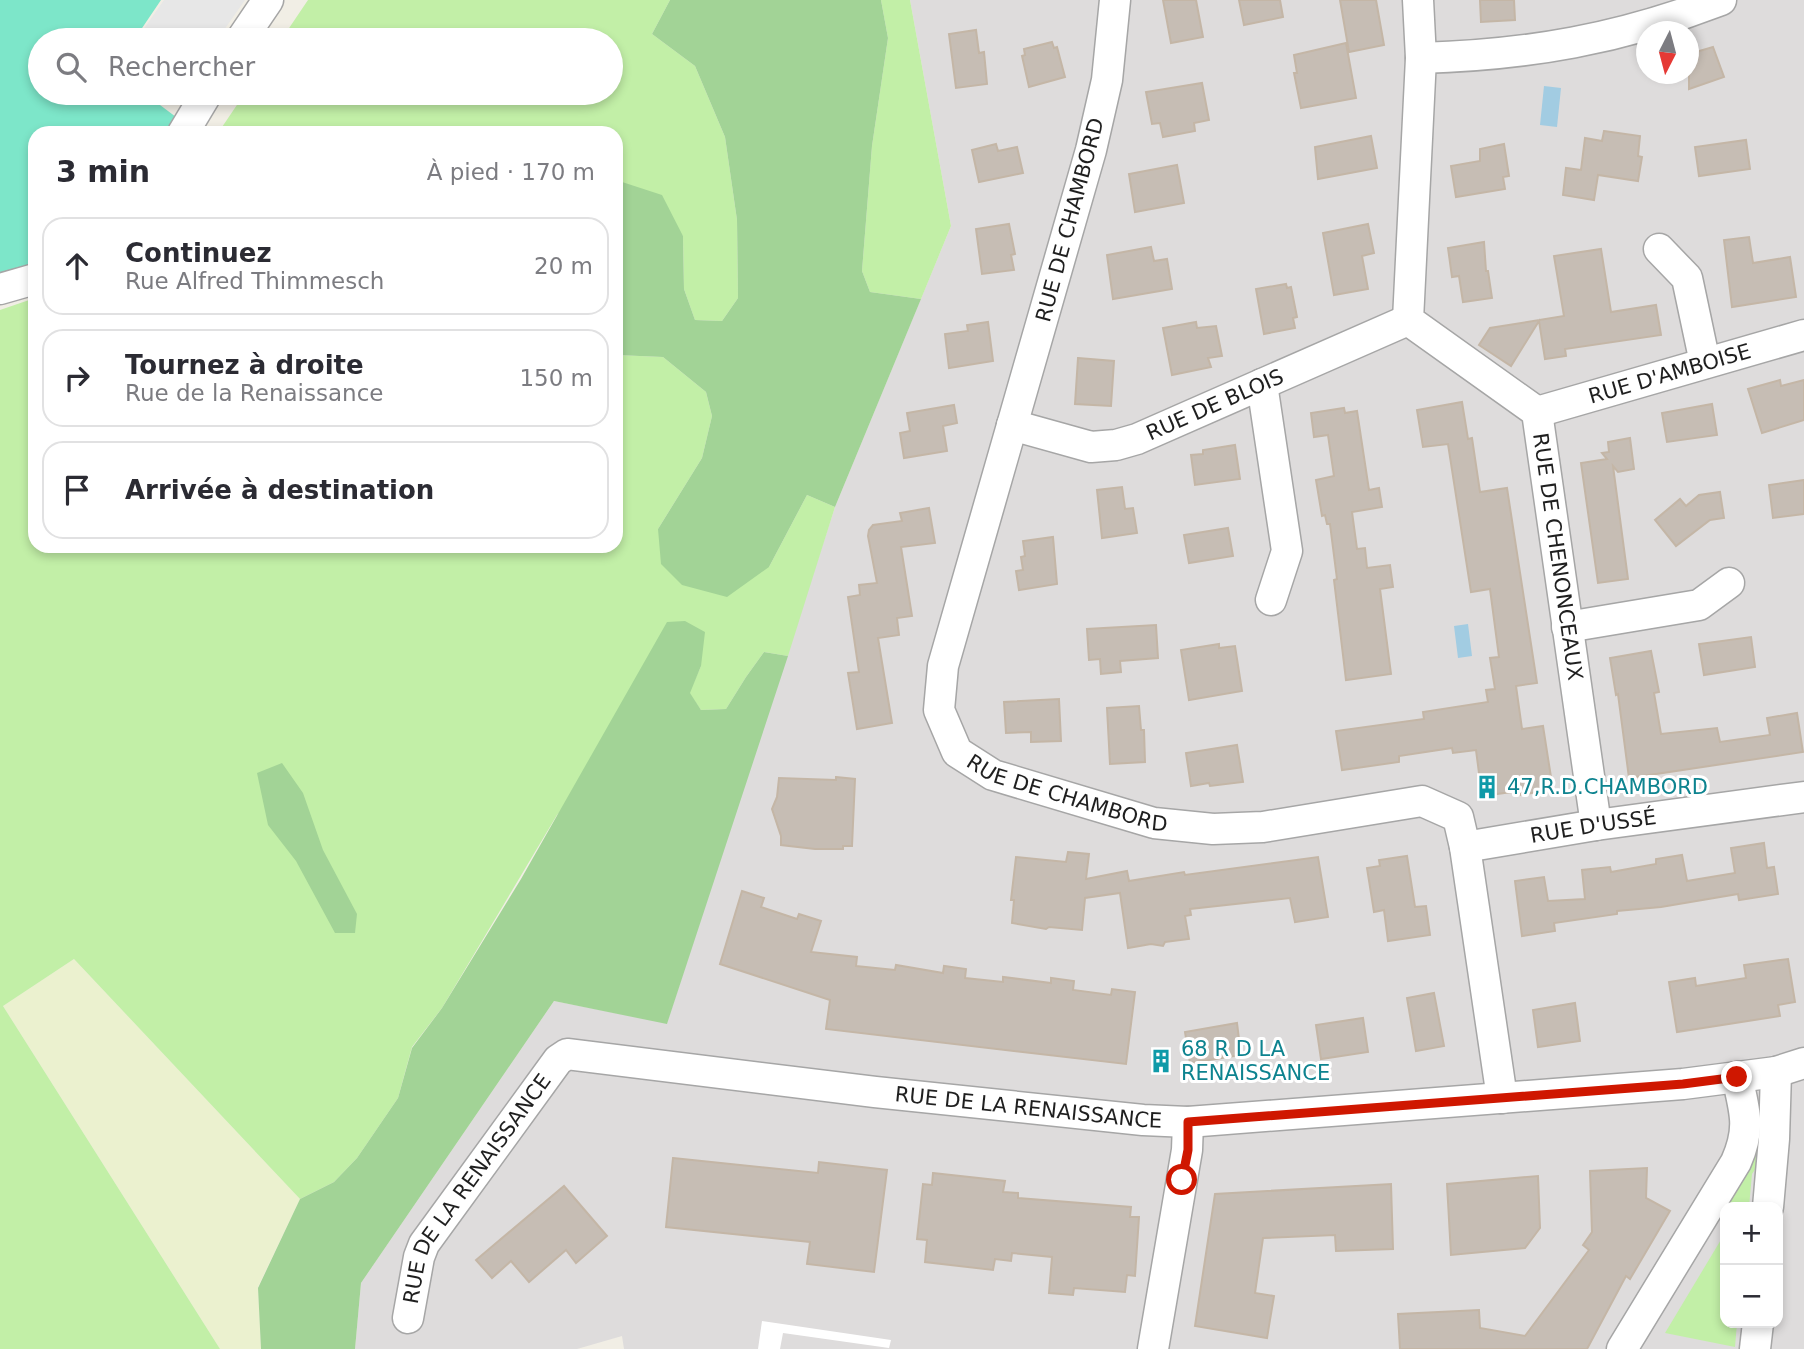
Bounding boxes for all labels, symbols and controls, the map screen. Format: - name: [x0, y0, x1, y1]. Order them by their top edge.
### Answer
- north arrow: [1636, 21, 1699, 84]
- search box: [28, 28, 623, 105]
- icon: search: [52, 48, 90, 86]
- text: Rechercher: [108, 52, 255, 82]
- street label: RUE DE CHAMBORD: [1031, 115, 1109, 325]
- text: 3 min: [56, 154, 150, 189]
- text: À pied · 170 m: [427, 159, 595, 185]
- text: Continuez: [125, 238, 272, 268]
- icon: ahead: [58, 247, 96, 285]
- text: 20 m: [534, 253, 593, 279]
- text: Rue Alfred Thimmesch: [125, 268, 384, 294]
- street label: RUE D'AMBOISE: [1586, 339, 1754, 409]
- text: Tournez à droite: [125, 350, 364, 380]
- icon: right: [58, 359, 96, 397]
- street label: RUE DE BLOIS: [1143, 364, 1287, 445]
- text: 150 m: [519, 365, 593, 391]
- text: Rue de la Renaissance: [125, 380, 383, 406]
- street label: RUE DE CHENONCEAUX: [1528, 431, 1587, 682]
- icon: arrive: [58, 471, 96, 509]
- text: Arrivée à destination: [125, 475, 434, 505]
- street label: RUE DE CHAMBORD: [962, 749, 1169, 836]
- building icon: 47,R.D.CHAMBORD: [1473, 773, 1501, 801]
- place label: 47,R.D.CHAMBORD: [1507, 775, 1708, 799]
- street label: RUE D'USSÉ: [1528, 804, 1658, 848]
- place label: 68 R D LA RENAISSANCE: [1181, 1037, 1330, 1085]
- building icon: 68 R D LA RENAISSANCE: [1147, 1047, 1175, 1075]
- route end: [1721, 1061, 1752, 1092]
- street label: RUE DE LA RENAISSANCE: [399, 1069, 556, 1306]
- street label: RUE DE LA RENAISSANCE: [894, 1082, 1163, 1133]
- route start: [1166, 1164, 1197, 1195]
- map controls: [1720, 1202, 1783, 1328]
- button: +: [1720, 1202, 1783, 1265]
- button: −: [1720, 1265, 1783, 1328]

